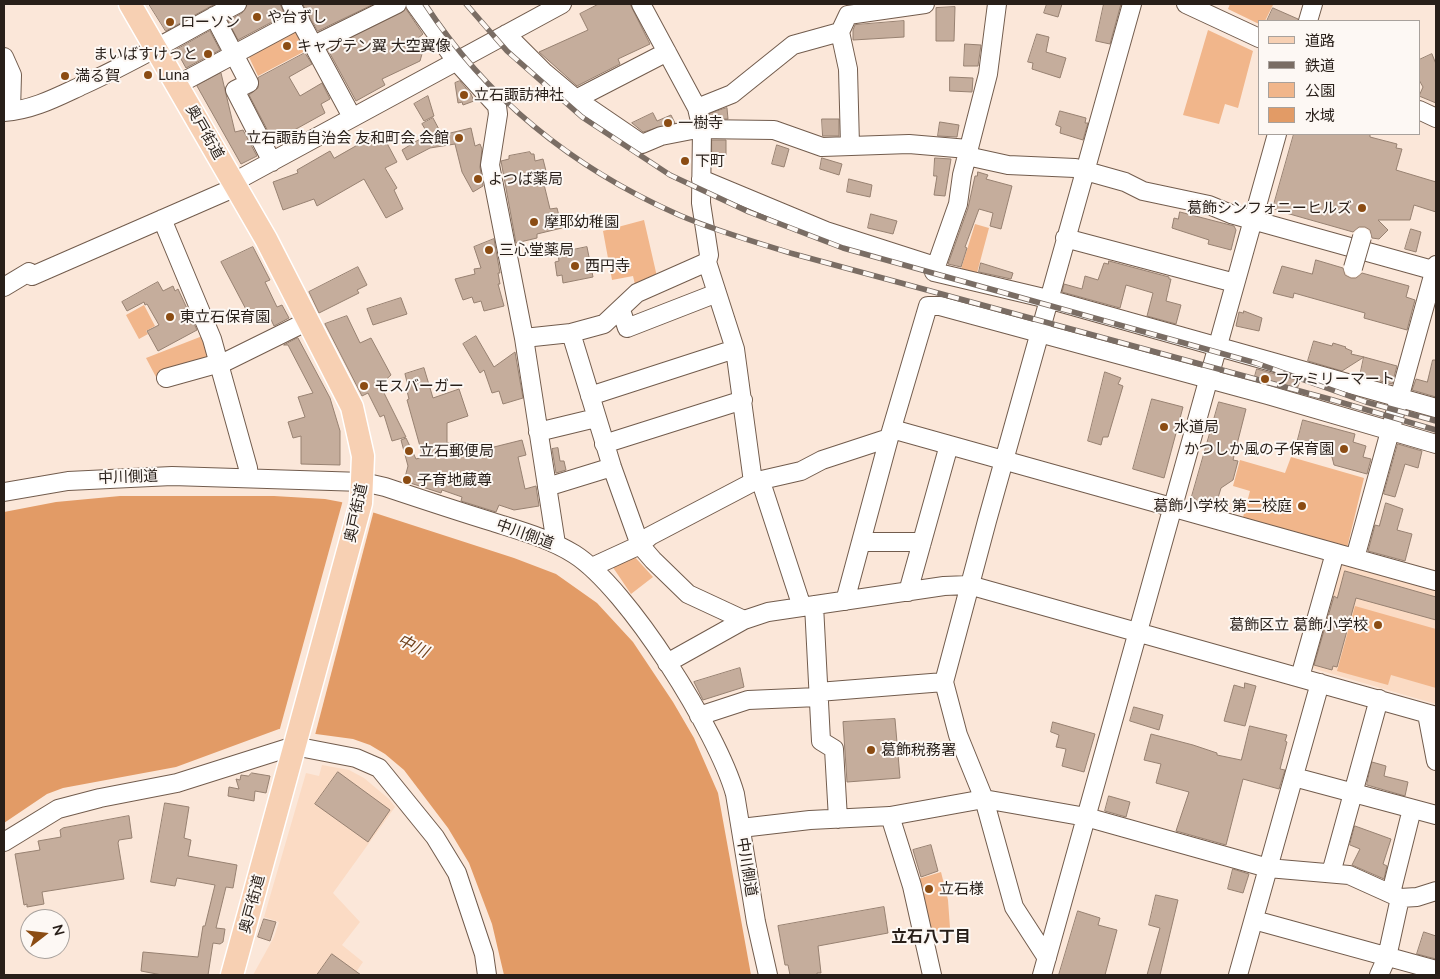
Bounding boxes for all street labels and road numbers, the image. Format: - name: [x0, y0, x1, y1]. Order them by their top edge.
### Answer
- street label: 奥戸街道: [182, 102, 228, 162]
- street label: 中川側道: [98, 467, 158, 487]
- street label: 奥戸街道: [341, 482, 371, 544]
- street label: 中川側道: [494, 515, 556, 553]
- street label: 中川側道: [733, 836, 761, 898]
- street label: 奥戸街道: [236, 873, 268, 935]

